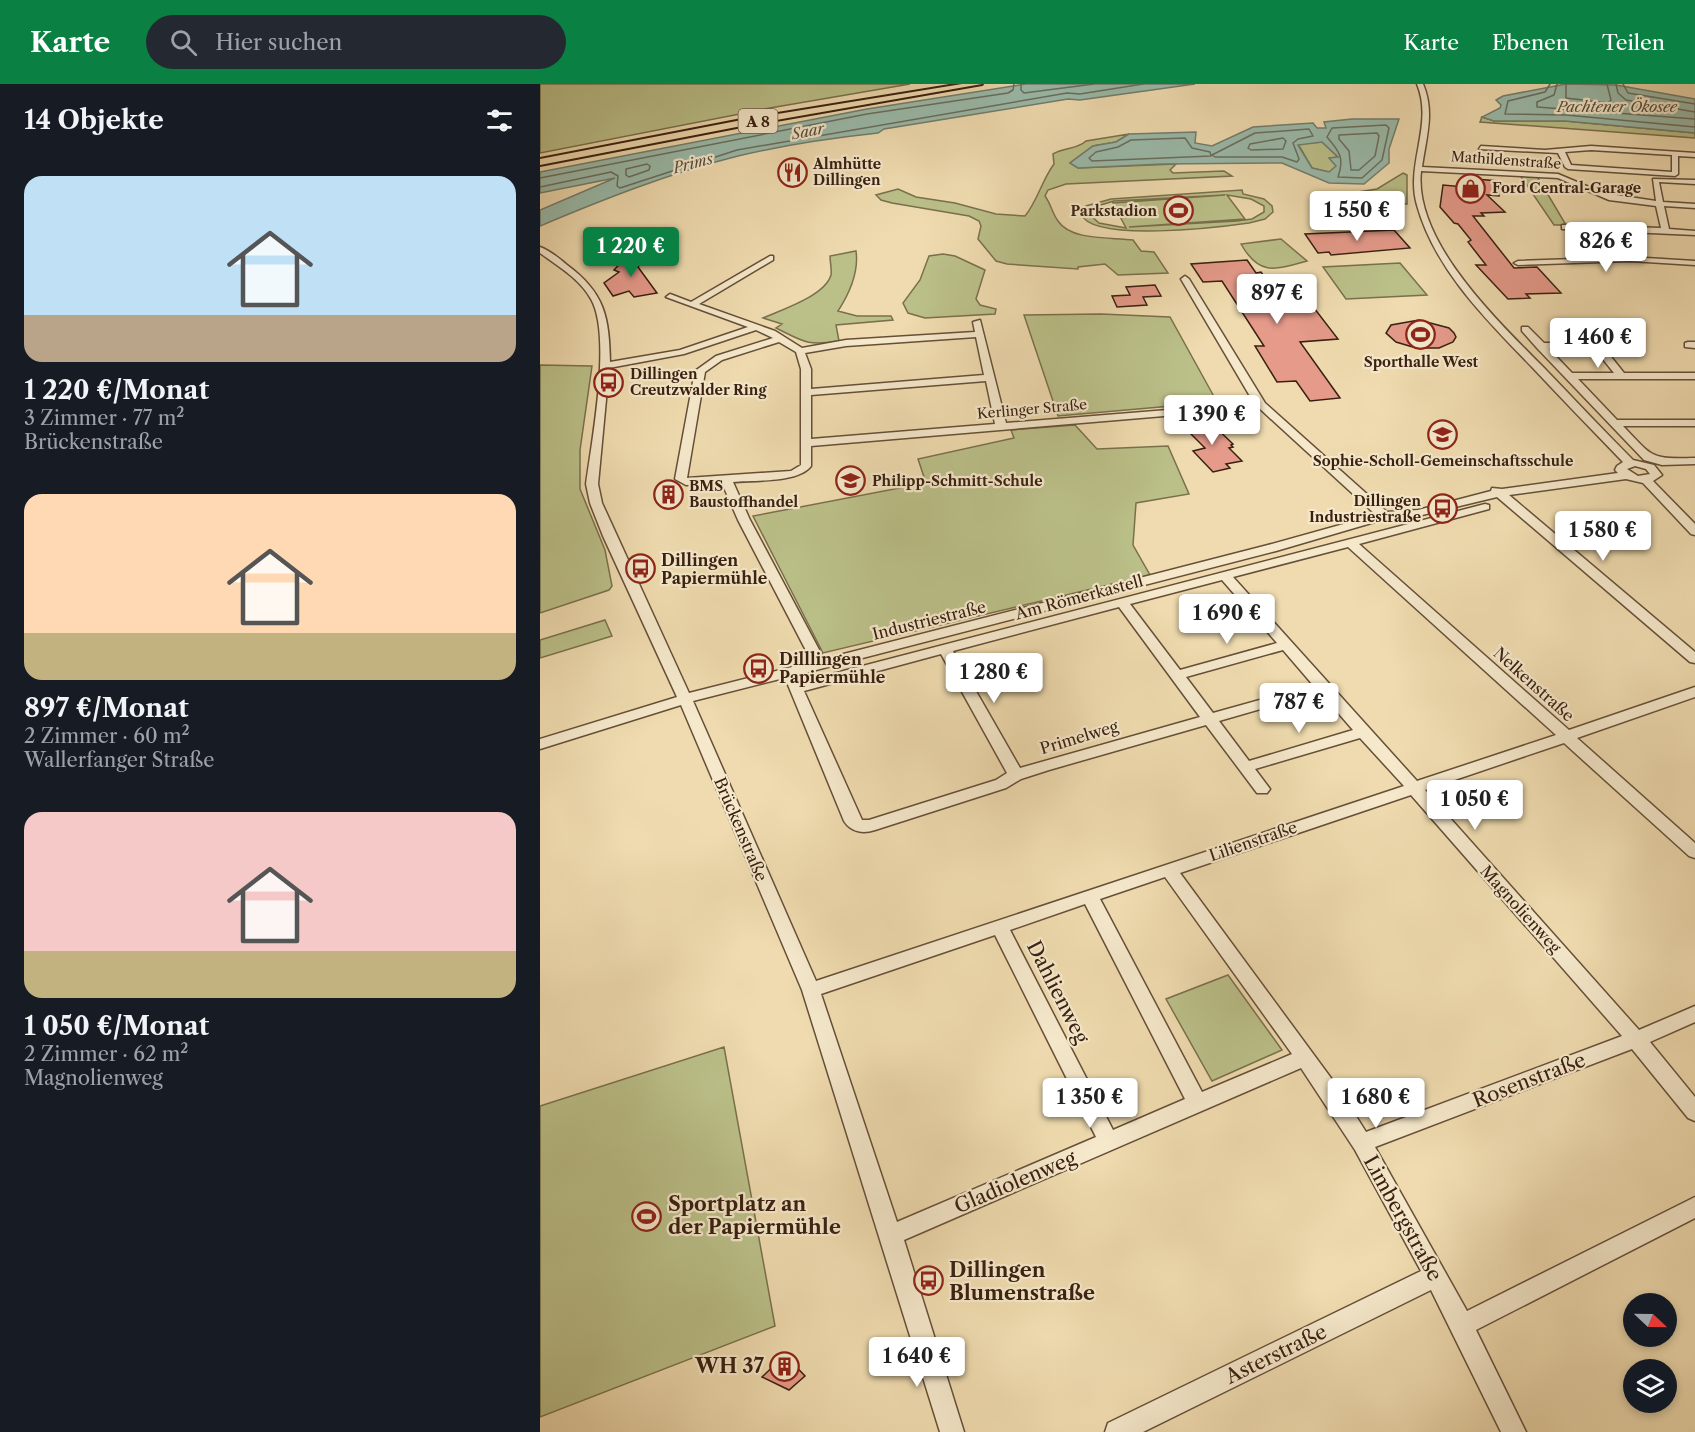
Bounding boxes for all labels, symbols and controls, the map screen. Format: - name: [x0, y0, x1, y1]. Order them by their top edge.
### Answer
- search box: [146, 15, 566, 69]
- text: Karte: [30, 25, 110, 59]
- icon: search: [167, 26, 200, 59]
- text: Hier suchen: [215, 29, 342, 56]
- text: Karte: [1404, 30, 1459, 55]
- text: Ebenen: [1492, 30, 1569, 55]
- text: Teilen: [1602, 30, 1665, 55]
- water label: Pachtener Ökosee: [1556, 97, 1678, 116]
- text: 14 Objekte: [24, 104, 164, 136]
- icon: filters: [483, 104, 516, 137]
- road number: A 8: [738, 109, 778, 133]
- water label: Saar: [789, 118, 827, 144]
- street label: Mathildenstraße: [1450, 147, 1562, 173]
- water label: Prims: [670, 148, 715, 178]
- place label: Almhütte Dillingen: [812, 155, 881, 189]
- restaurant icon: Almhütte Dillingen: [776, 156, 808, 188]
- shop icon: Ford Central-Garage: [1455, 172, 1487, 204]
- place label: Ford Central-Garage: [1492, 179, 1641, 197]
- pin: 1 550 €: [1302, 191, 1412, 242]
- sports icon: Parkstadion: [1162, 195, 1194, 227]
- text: 1 550 €: [1324, 198, 1390, 222]
- place label: Parkstadion: [1071, 202, 1157, 220]
- icon: home: [216, 215, 324, 323]
- pin: 826 €: [1564, 222, 1648, 273]
- pin: 1 220 €: [576, 227, 686, 278]
- text: 826 €: [1579, 229, 1633, 253]
- text: 1 220 €: [597, 234, 665, 258]
- pin: 897 €: [1235, 274, 1319, 325]
- text: 897 €: [1251, 281, 1303, 305]
- pin: 1 460 €: [1543, 318, 1653, 369]
- sports icon: Sporthalle West: [1405, 319, 1437, 351]
- text: 1 460 €: [1564, 325, 1632, 349]
- place label: Sporthalle West: [1364, 353, 1479, 371]
- place label: Dillingen Creutzwalder Ring: [630, 365, 767, 399]
- bus stop icon: Dillingen Creutzwalder Ring: [593, 366, 625, 398]
- text: 1 220 €/Monat: [24, 374, 209, 406]
- street label: Kerlinger Straße: [976, 395, 1088, 423]
- pin: 1 390 €: [1157, 395, 1267, 446]
- text: 1 390 €: [1178, 402, 1246, 426]
- text: 3 Zimmer · 77 m²: [24, 406, 185, 430]
- school or university icon: Sophie-Scholl-Gemeinschaftsschule: [1427, 418, 1459, 450]
- text: Brückenstraße: [24, 430, 163, 454]
- place label: Sophie-Scholl-Gemeinschaftsschule: [1313, 452, 1573, 470]
- school or university icon: Philipp-Schmitt-Schule: [835, 465, 867, 497]
- place label: Philipp-Schmitt-Schule: [872, 472, 1043, 490]
- place label: BMS Baustoffhandel: [689, 477, 798, 511]
- building icon: BMS Baustoffhandel: [652, 478, 684, 510]
- place label: Dillingen Industriestraße: [1309, 492, 1421, 526]
- bus stop icon: Dillingen Industriestraße: [1426, 493, 1458, 525]
- pin: 1 580 €: [1548, 511, 1658, 562]
- text: 1 580 €: [1569, 518, 1637, 542]
- icon: home: [216, 533, 324, 641]
- place label: Dillingen Papiermühle: [661, 550, 768, 588]
- bus stop icon: Dillingen Papiermühle: [624, 553, 656, 585]
- street label: Am Römerkastell: [1012, 570, 1145, 624]
- pin: 1 690 €: [1172, 594, 1282, 645]
- street label: Industriestraße: [870, 596, 988, 644]
- text: 1 690 €: [1193, 601, 1261, 625]
- street label: Nelkenstraße: [1489, 642, 1579, 726]
- place label: Dilllingen Papiermühle: [779, 649, 886, 687]
- bus stop icon: Dilllingen Papiermühle: [742, 652, 774, 684]
- pin: 1 280 €: [939, 653, 1049, 704]
- text: 1 280 €: [960, 660, 1028, 684]
- pin: 787 €: [1257, 683, 1341, 734]
- text: 787 €: [1274, 690, 1324, 714]
- text: 897 €/Monat: [24, 692, 189, 724]
- street label: Primelweg: [1037, 715, 1121, 758]
- text: 2 Zimmer · 60 m²: [24, 724, 190, 748]
- text: Wallerfanger Straße: [24, 748, 214, 772]
- street label: Brückenstraße: [710, 774, 772, 884]
- pin: 1 050 €: [1420, 780, 1530, 831]
- text: 1 050 €: [1441, 787, 1509, 811]
- street label: Lilienstraße: [1206, 817, 1300, 865]
- icon: home: [216, 851, 324, 959]
- street label: Magnolienweg: [1476, 861, 1566, 957]
- street label: Dahlienweg: [1022, 937, 1094, 1048]
- text: 1 050 €/Monat: [24, 1010, 209, 1042]
- text: 2 Zimmer · 62 m²: [24, 1042, 189, 1066]
- street label: Rosenstraße: [1469, 1048, 1589, 1112]
- text: Magnolienweg: [24, 1066, 163, 1090]
- pin: 1 350 €: [1035, 1078, 1145, 1129]
- pin: 1 680 €: [1321, 1078, 1431, 1129]
- text: 1 350 €: [1057, 1085, 1123, 1109]
- text: 1 680 €: [1342, 1085, 1410, 1109]
- street label: Gladiolenweg: [950, 1145, 1080, 1218]
- street label: Limbergstraße: [1359, 1151, 1447, 1285]
- place label: Sportplatz an der Papiermühle: [668, 1192, 841, 1239]
- sports icon: Sportplatz an der Papiermühle: [631, 1200, 663, 1232]
- place label: Dillingen Blumenstraße: [949, 1258, 1095, 1305]
- bus stop icon: Dillingen Blumenstraße: [912, 1265, 944, 1297]
- north arrow: [1623, 1293, 1677, 1347]
- map controls: [1623, 1293, 1677, 1413]
- street label: Asterstraße: [1221, 1319, 1331, 1389]
- pin: 1 640 €: [862, 1337, 972, 1388]
- text: 1 640 €: [883, 1344, 951, 1368]
- building icon: WH 37: [769, 1350, 801, 1382]
- place label: WH 37: [694, 1354, 765, 1378]
- button: layers: [1623, 1359, 1677, 1413]

